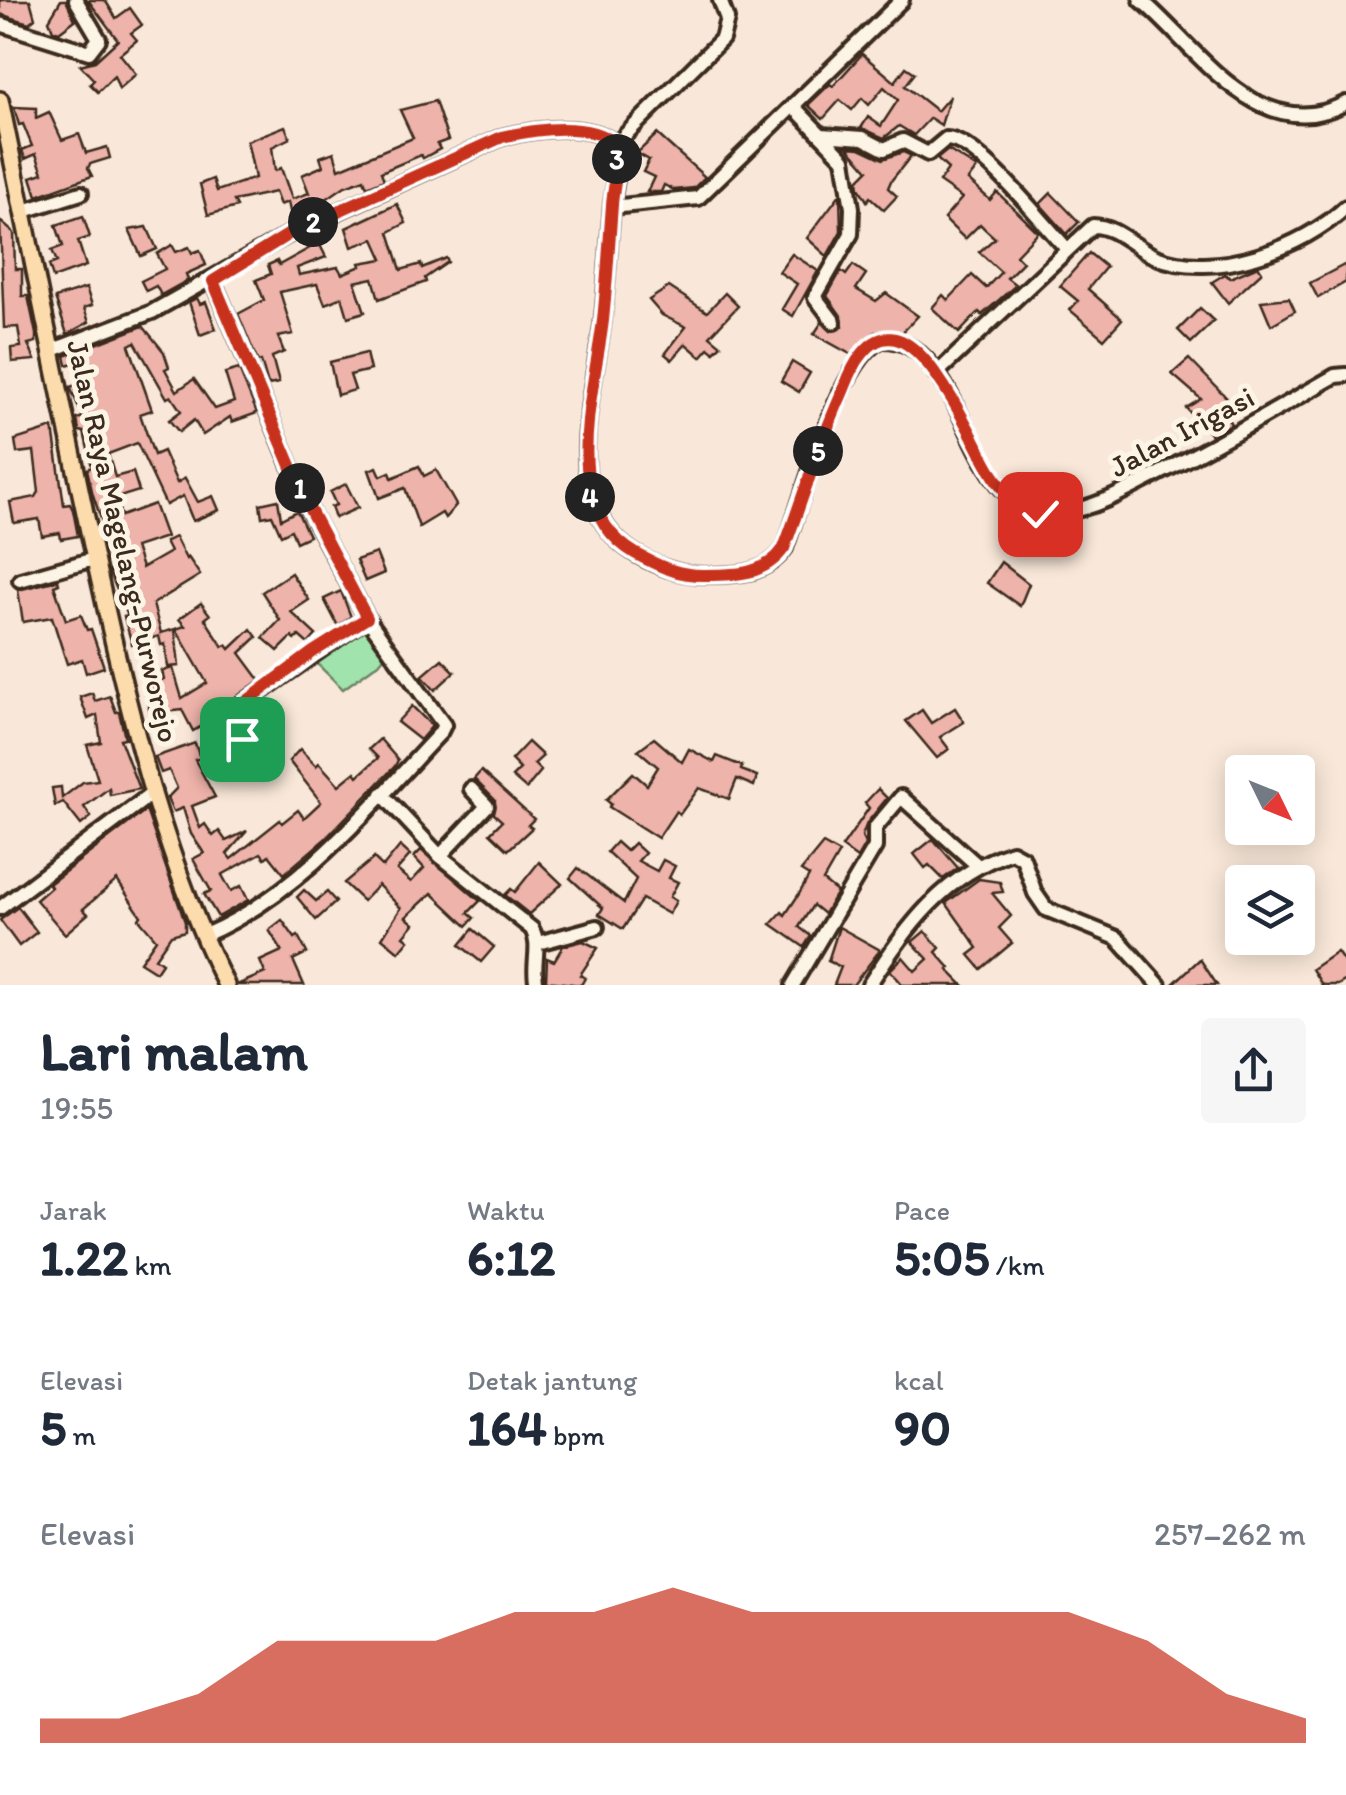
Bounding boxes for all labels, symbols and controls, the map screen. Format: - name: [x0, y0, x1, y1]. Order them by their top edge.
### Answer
- pin: 3: [592, 134, 642, 184]
- text: 3: [609, 142, 625, 176]
- pin: 2: [288, 197, 338, 247]
- text: 2: [306, 205, 320, 239]
- street label: Jalan Raya Magelang-Purworejo: [59, 336, 188, 746]
- street label: Jalan Irigasi: [1103, 378, 1260, 485]
- pin: 5: [793, 426, 843, 476]
- text: 5: [811, 434, 825, 468]
- pin: 1: [275, 463, 325, 513]
- text: 1: [294, 471, 307, 505]
- pin: 4: [565, 472, 615, 522]
- pin: [998, 472, 1083, 557]
- text: 4: [582, 480, 598, 514]
- icon: check: [1013, 487, 1068, 542]
- pin: [200, 697, 285, 782]
- icon: arrive: [215, 712, 270, 767]
- north arrow: [1225, 755, 1315, 845]
- map controls: [1225, 755, 1315, 955]
- button: layers: [1225, 865, 1315, 955]
- text: Lari malam: [40, 1018, 308, 1084]
- button: share: [1201, 1018, 1306, 1123]
- text: 19:55: [40, 1089, 113, 1127]
- text: Jarak: [40, 1193, 107, 1227]
- text: Waktu: [467, 1193, 545, 1227]
- text: Pace: [894, 1193, 950, 1227]
- text: 1.22: [40, 1227, 128, 1288]
- text: 6:12: [467, 1227, 555, 1288]
- text: 5:05: [894, 1227, 990, 1288]
- text: km: [128, 1248, 171, 1282]
- text: /km: [990, 1248, 1045, 1282]
- text: Elevasi: [40, 1363, 123, 1397]
- text: Detak jantung: [467, 1363, 637, 1397]
- text: kcal: [894, 1363, 944, 1397]
- text: 5: [40, 1397, 66, 1458]
- text: 164: [467, 1397, 547, 1458]
- text: 90: [894, 1397, 951, 1458]
- text: m: [66, 1418, 96, 1452]
- text: bpm: [547, 1418, 605, 1452]
- text: Elevasi: [40, 1515, 135, 1553]
- text: 257–262 m: [1154, 1515, 1306, 1553]

